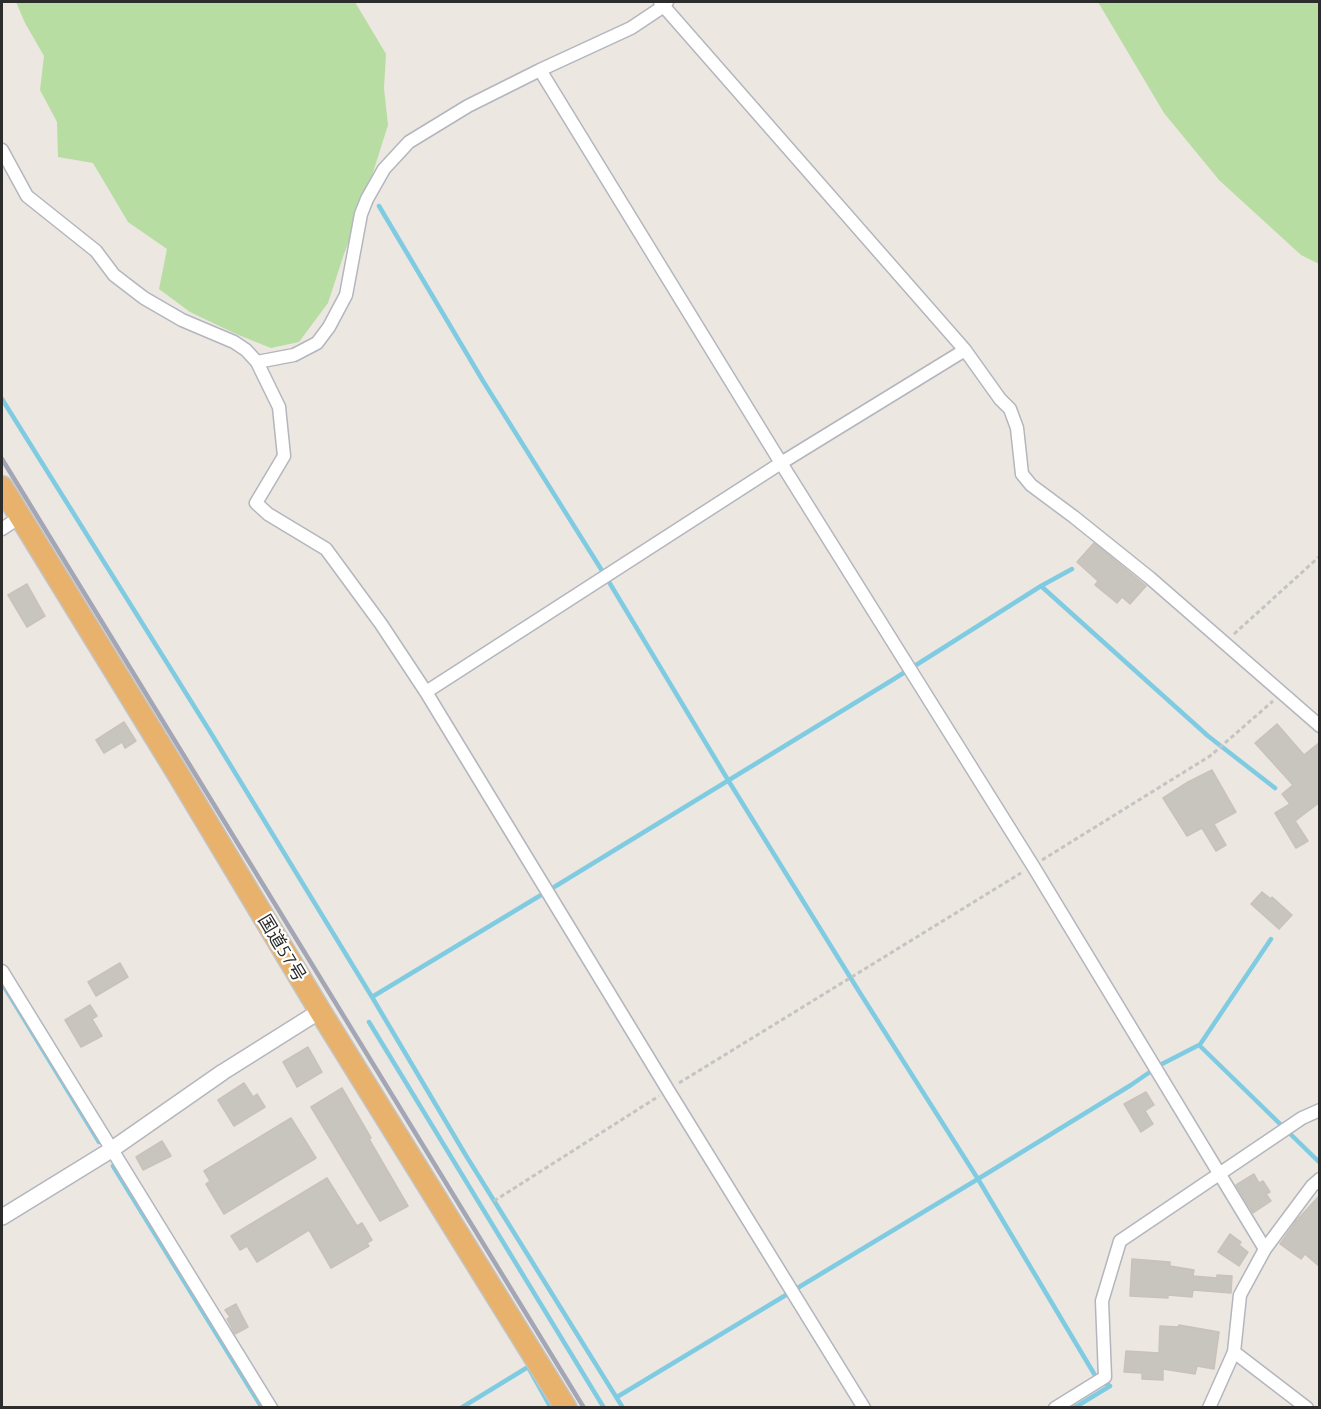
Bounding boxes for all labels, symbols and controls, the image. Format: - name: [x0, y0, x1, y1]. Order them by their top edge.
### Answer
- street label: 国道57号: [254, 911, 310, 985]

